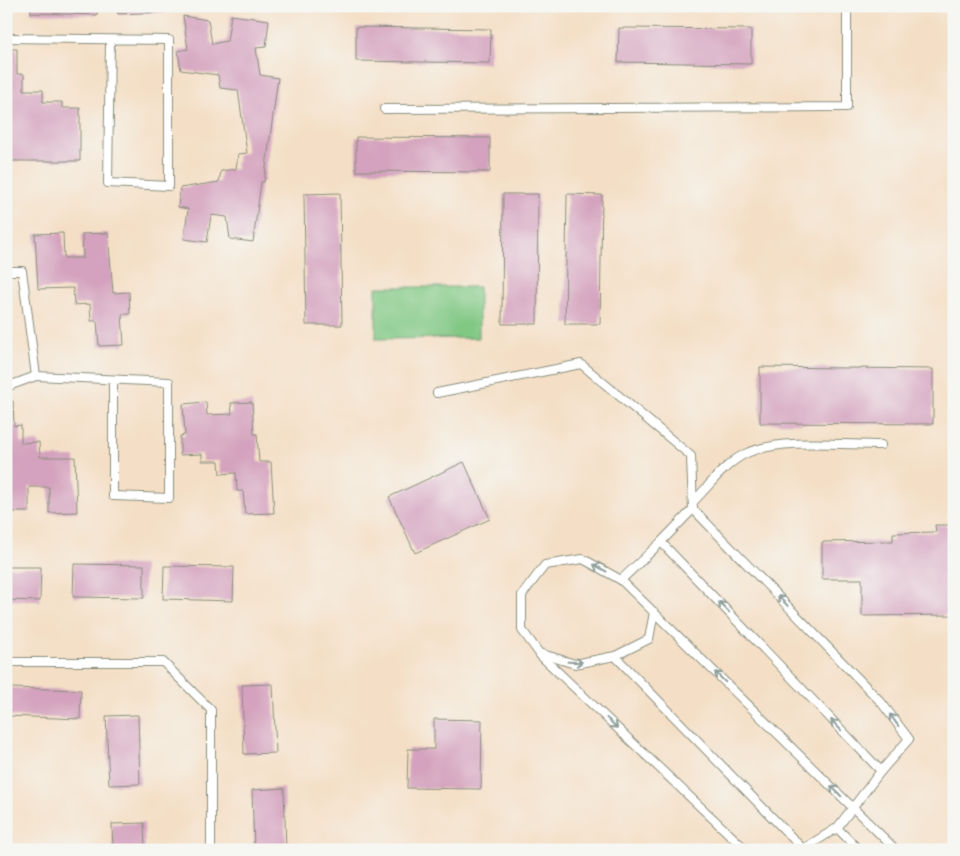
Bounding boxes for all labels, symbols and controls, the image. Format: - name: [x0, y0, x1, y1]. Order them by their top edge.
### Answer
- one-way arrow: [594, 563, 608, 573]
- one-way arrow: [777, 595, 789, 608]
- one-way arrow: [718, 601, 730, 614]
- one-way arrow: [567, 657, 583, 667]
- one-way arrow: [714, 671, 726, 683]
- one-way arrow: [889, 713, 899, 727]
- one-way arrow: [606, 717, 619, 729]
- one-way arrow: [830, 718, 842, 731]
- one-way arrow: [830, 786, 842, 798]

